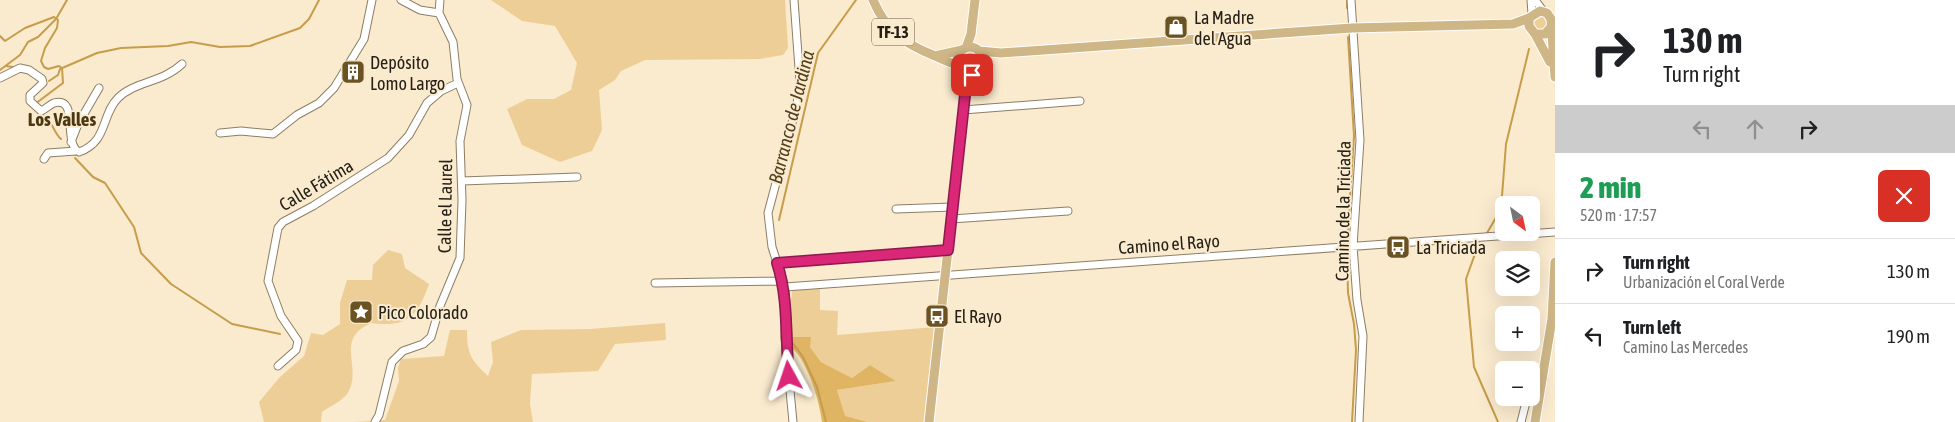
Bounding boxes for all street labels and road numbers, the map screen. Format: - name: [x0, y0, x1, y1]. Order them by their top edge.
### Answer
- road number: TF-13: [872, 18, 914, 46]
- street label: Camino de la Triciada: [1331, 141, 1355, 281]
- street label: Calle Fátima: [275, 155, 357, 215]
- street label: Calle el Laurel: [434, 159, 456, 253]
- street label: Camino el Rayo: [1118, 230, 1220, 258]

